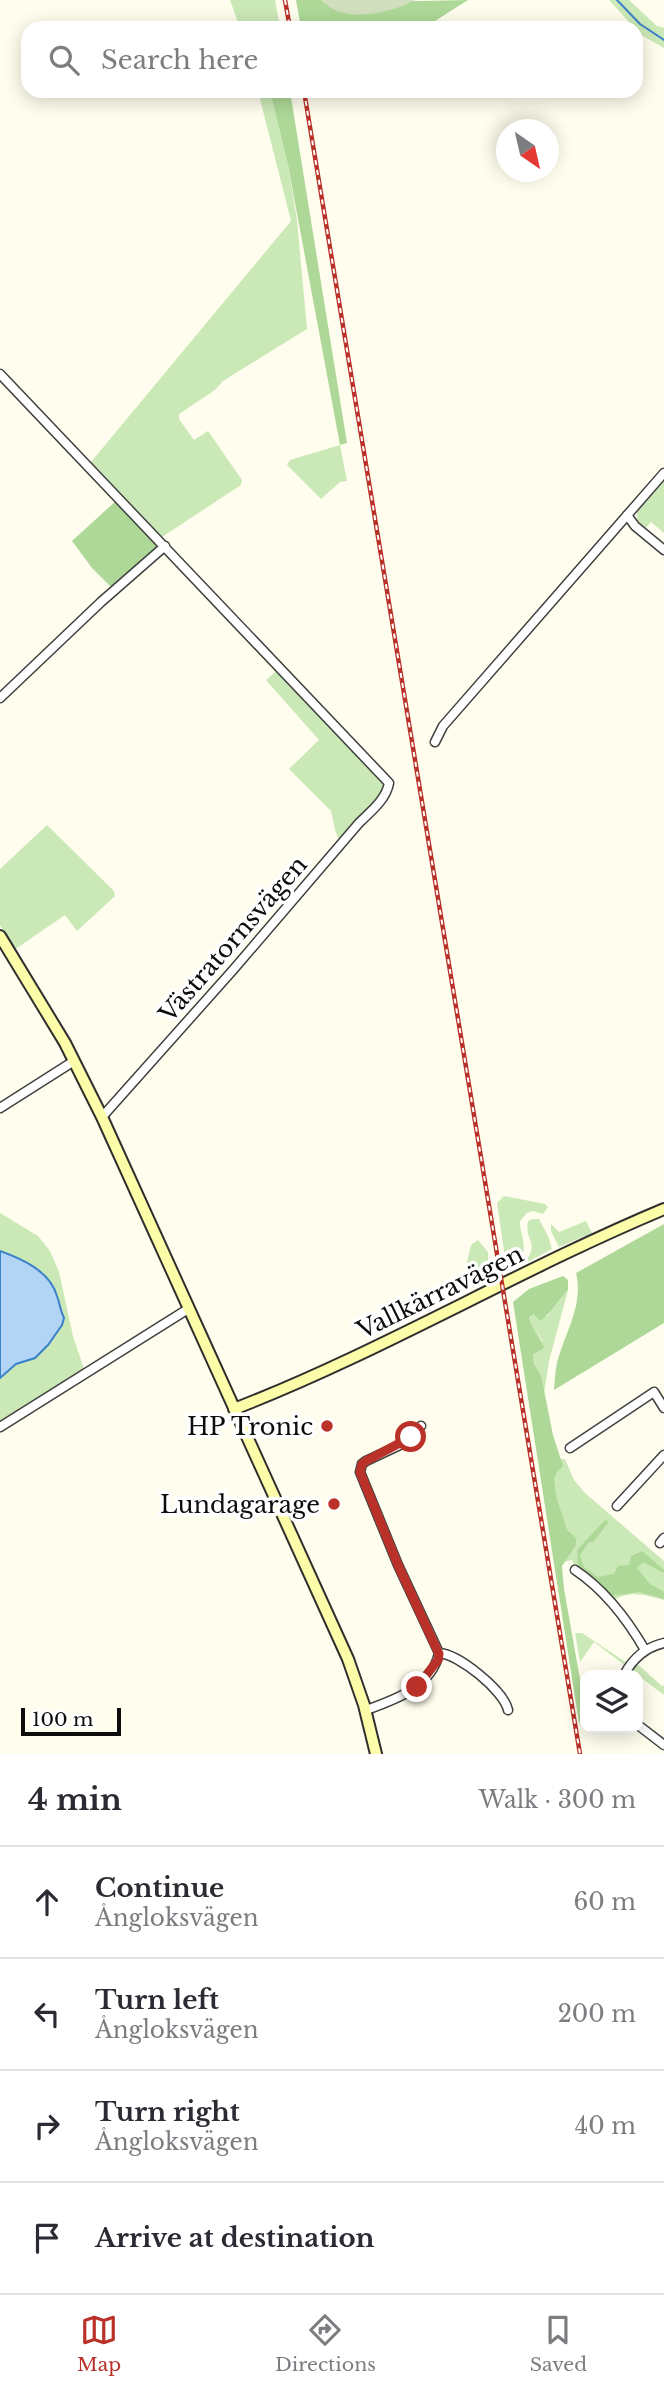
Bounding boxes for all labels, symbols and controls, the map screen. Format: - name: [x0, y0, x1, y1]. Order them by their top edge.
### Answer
- search box: [21, 21, 643, 98]
- icon: search: [45, 41, 83, 79]
- text: Search here: [101, 44, 258, 76]
- north arrow: [496, 119, 559, 182]
- street label: Västratornsvägen: [152, 850, 313, 1029]
- street label: Vallkärravägen: [351, 1239, 528, 1345]
- place label: HP Tronic: [187, 1412, 313, 1441]
- marker: HP Tronic: [319, 1418, 335, 1434]
- route start: [395, 1421, 426, 1452]
- place label: Lundagarage: [160, 1490, 320, 1519]
- marker: Lundagarage: [326, 1496, 342, 1512]
- map controls: [580, 1670, 643, 1733]
- button: layers: [580, 1670, 643, 1733]
- route end: [401, 1671, 432, 1702]
- scale bar: [21, 1705, 121, 1737]
- text: 100 m: [32, 1708, 93, 1731]
- text: 4 min: [28, 1781, 122, 1818]
- text: Walk · 300 m: [479, 1786, 636, 1814]
- text: Continue: [95, 1872, 224, 1904]
- icon: ahead: [28, 1883, 66, 1921]
- text: 60 m: [574, 1888, 636, 1916]
- text: Ångloksvägen: [95, 1904, 259, 1932]
- text: Turn left: [95, 1984, 219, 2016]
- icon: left: [28, 1995, 66, 2033]
- text: 200 m: [558, 2000, 636, 2028]
- text: Ångloksvägen: [95, 2016, 259, 2044]
- text: Turn right: [95, 2096, 240, 2128]
- icon: right: [28, 2107, 66, 2145]
- text: 40 m: [575, 2112, 636, 2140]
- text: Ångloksvägen: [95, 2128, 259, 2156]
- icon: arrive: [28, 2219, 66, 2257]
- text: Arrive at destination: [95, 2222, 375, 2254]
- tab: Map: [77, 2311, 121, 2376]
- tab: Directions: [275, 2311, 376, 2376]
- tab: Saved: [530, 2311, 587, 2376]

